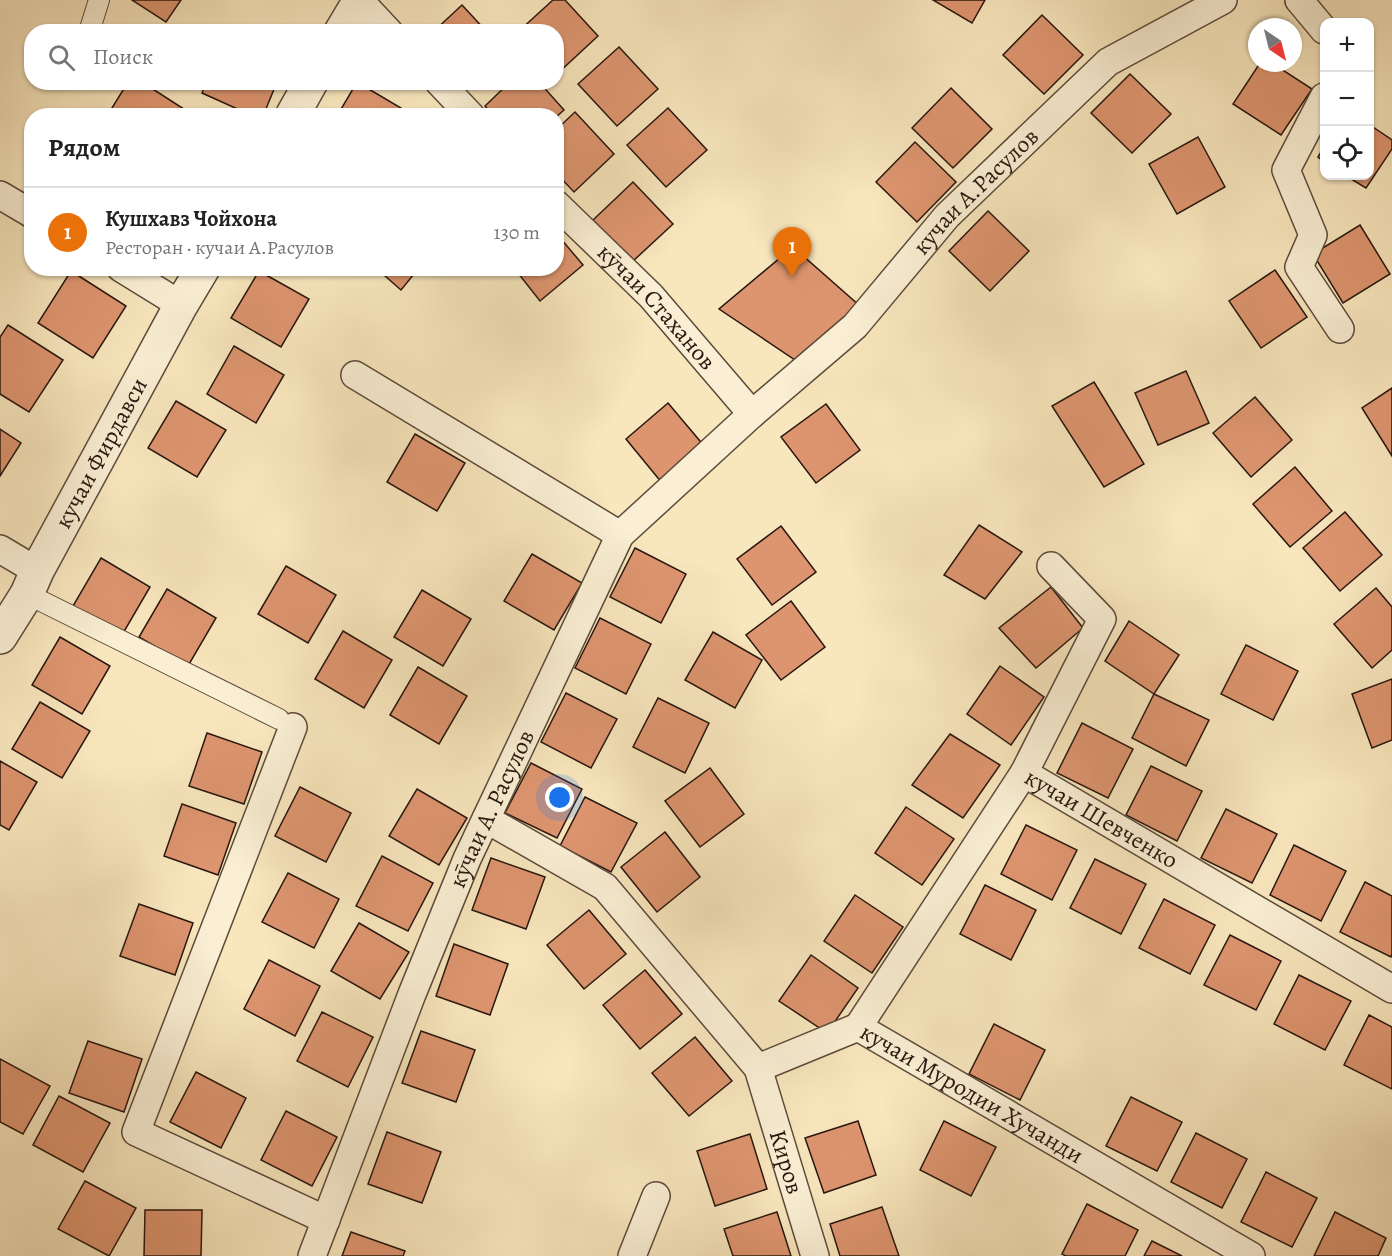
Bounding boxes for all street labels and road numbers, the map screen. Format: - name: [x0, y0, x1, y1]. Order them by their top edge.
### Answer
- street label: кучаи А.Расулов: [905, 121, 1045, 261]
- street label: кӯчаи Стаханов: [590, 237, 723, 377]
- street label: кучаи Фирдавси: [47, 372, 155, 534]
- street label: кӯчаи А. Расулов: [441, 724, 542, 893]
- street label: кучаи Шевченко: [1019, 761, 1184, 876]
- street label: кучаи Муродии Хучанди: [854, 1016, 1089, 1171]
- street label: Киров: [762, 1126, 811, 1198]

